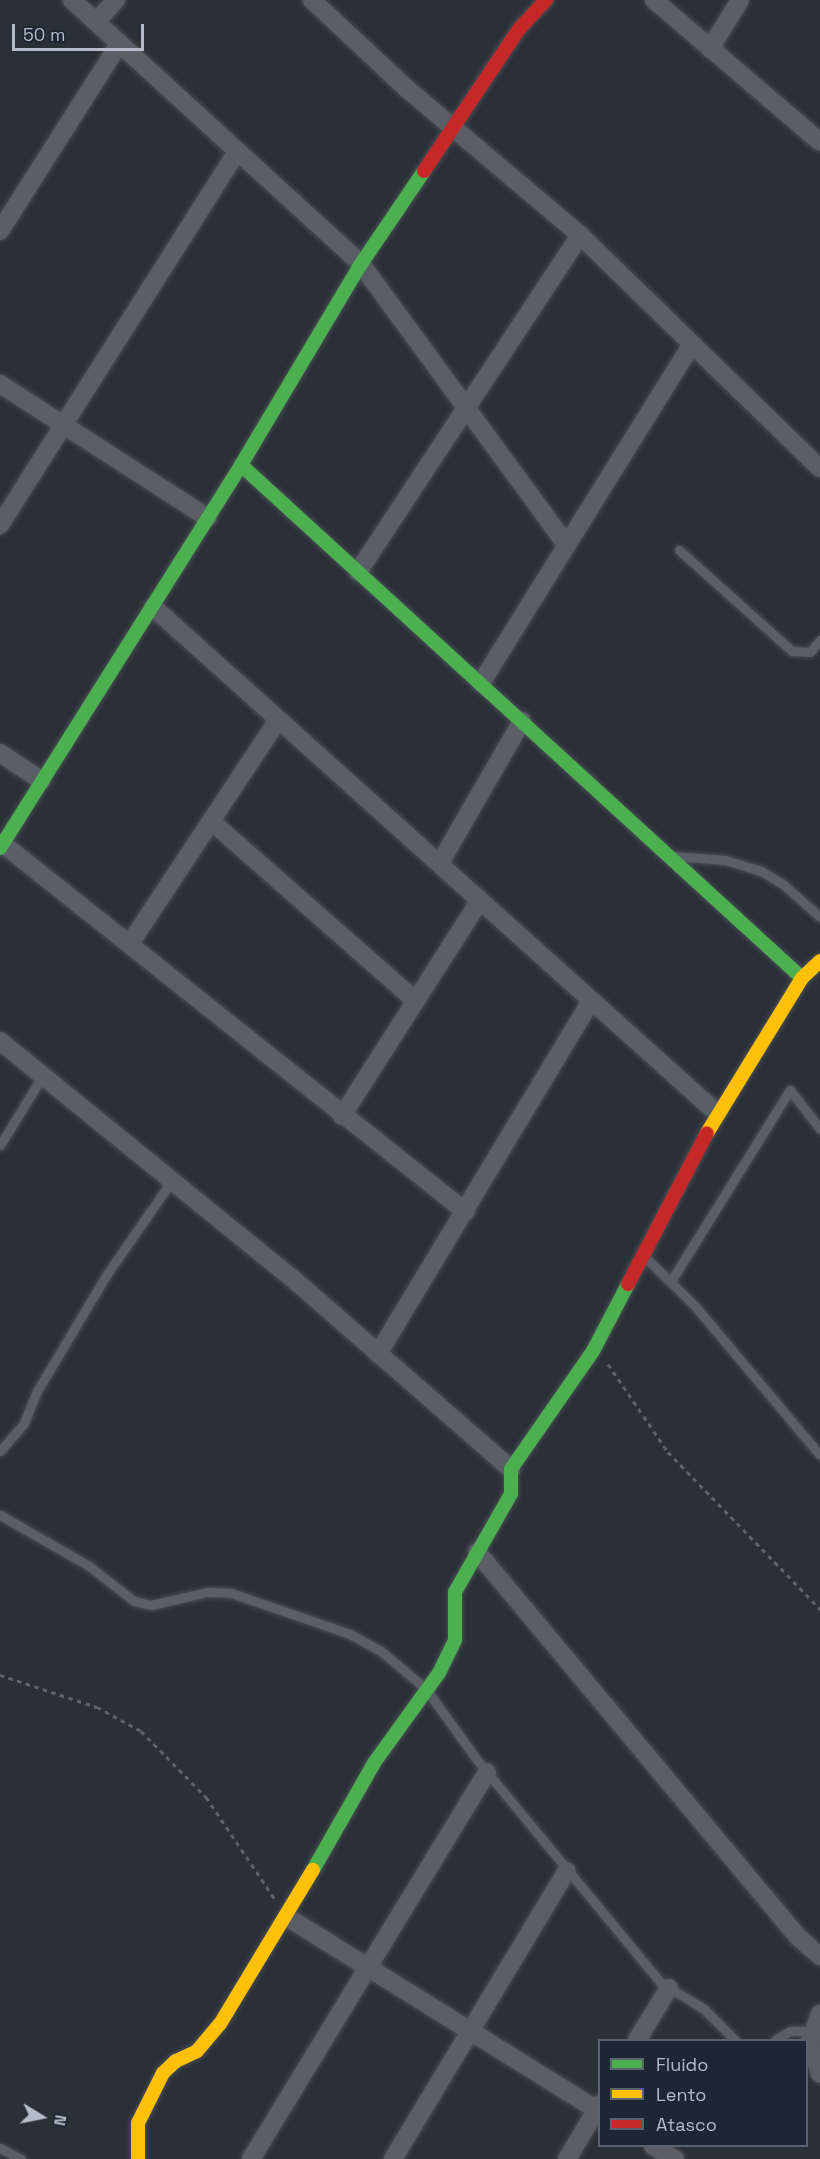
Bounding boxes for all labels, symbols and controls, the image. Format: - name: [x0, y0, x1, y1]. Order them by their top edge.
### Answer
- scale bar: [15, 12, 147, 50]
- text: 50 m: [23, 23, 65, 46]
- legend: [598, 2039, 808, 2147]
- text: Fluido: [656, 2053, 708, 2076]
- text: Lento: [656, 2083, 706, 2106]
- north arrow: [12, 2087, 72, 2147]
- text: N: [49, 2113, 71, 2127]
- text: Atasco: [656, 2113, 717, 2136]

